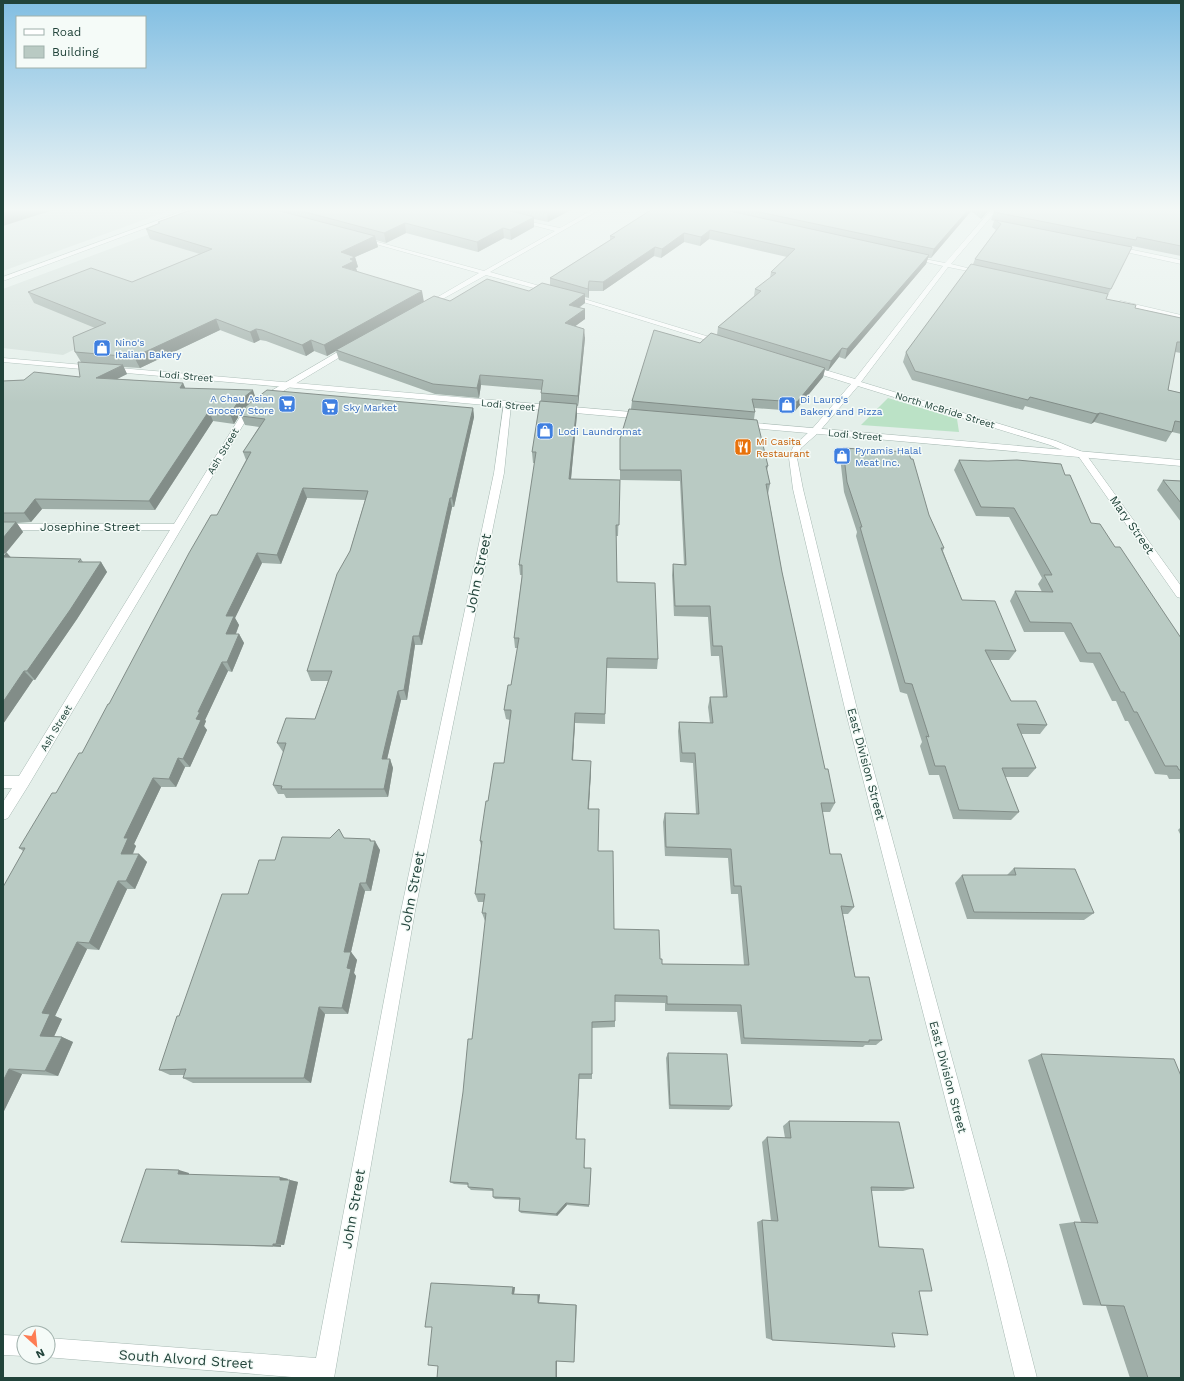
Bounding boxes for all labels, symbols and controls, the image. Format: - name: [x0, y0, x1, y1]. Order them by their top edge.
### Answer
- legend: [16, 16, 146, 68]
- text: Road: [52, 25, 81, 39]
- text: Building: [52, 45, 99, 59]
- place label: Nino's Italian Bakery: [115, 337, 182, 360]
- shop icon: Nino's Italian Bakery: [92, 338, 112, 358]
- street label: Lodi Street: [158, 368, 214, 384]
- street label: North McBride Street: [894, 390, 997, 431]
- place label: A Chau Asian Grocery Store: [207, 393, 274, 416]
- supermarket icon: A Chau Asian Grocery Store: [277, 394, 297, 414]
- place label: Di Lauro's Bakery and Pizza: [800, 394, 883, 417]
- shop icon: Di Lauro's Bakery and Pizza: [777, 395, 797, 415]
- supermarket icon: Sky Market: [320, 397, 340, 417]
- street label: Lodi Street: [480, 397, 536, 413]
- place label: Sky Market: [343, 402, 398, 413]
- shop icon: Lodi Laundromat: [535, 421, 555, 441]
- street label: Ash Street: [205, 425, 241, 476]
- place label: Lodi Laundromat: [558, 426, 642, 437]
- street label: Lodi Street: [827, 427, 883, 443]
- place label: Mi Casita Restaurant: [756, 436, 810, 459]
- restaurant icon: Mi Casita Restaurant: [733, 437, 753, 457]
- place label: Pyramis Halal Meat Inc.: [855, 445, 921, 468]
- shop icon: Pyramis Halal Meat Inc.: [832, 446, 852, 466]
- street label: Mary Street: [1107, 493, 1157, 557]
- street label: Josephine Street: [40, 520, 140, 534]
- street label: John Street: [462, 532, 494, 614]
- street label: Ash Street: [38, 702, 74, 753]
- street label: East Division Street: [844, 706, 888, 822]
- street label: John Street: [396, 850, 428, 932]
- street label: East Division Street: [926, 1019, 970, 1135]
- street label: John Street: [338, 1168, 368, 1250]
- north arrow: [16, 1325, 56, 1365]
- text: N: [34, 1346, 47, 1361]
- street label: South Alvord Street: [118, 1346, 254, 1372]

